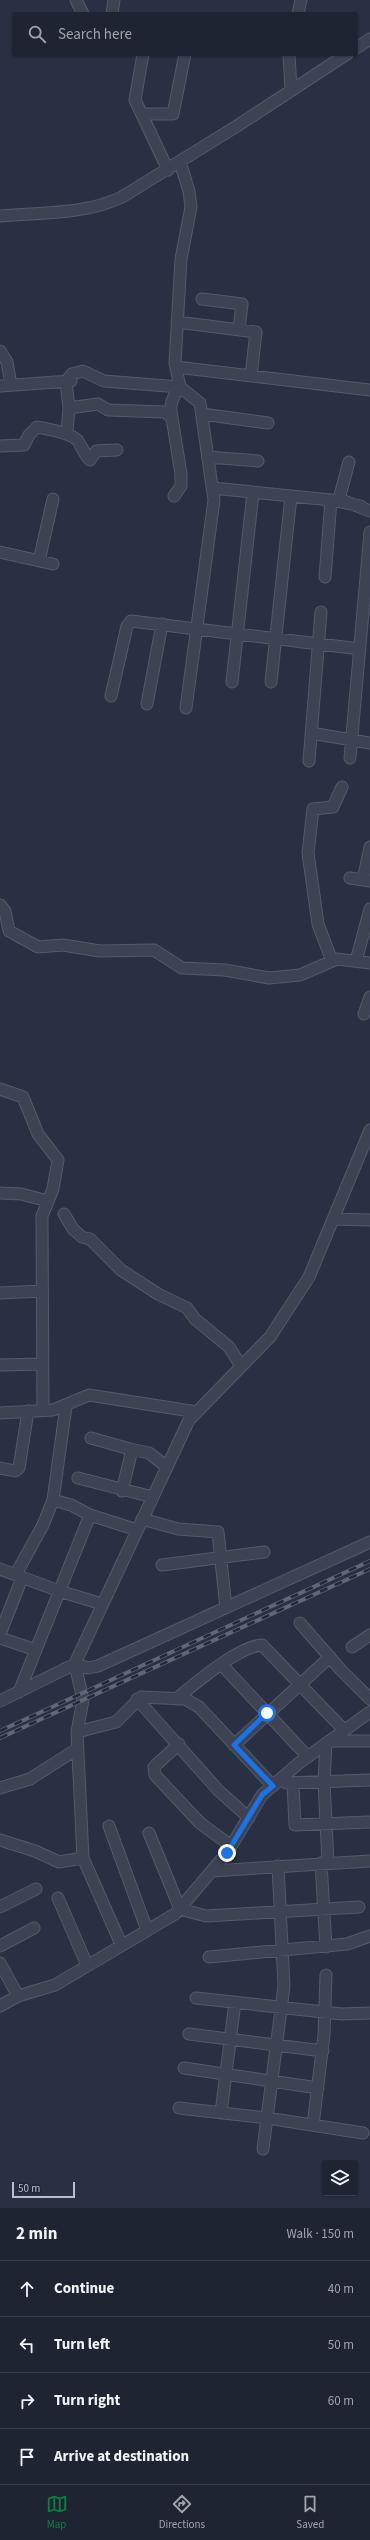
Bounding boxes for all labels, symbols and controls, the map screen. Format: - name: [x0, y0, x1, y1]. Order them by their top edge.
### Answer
- search box: [12, 12, 358, 56]
- icon: search: [26, 23, 48, 45]
- text: Search here: [58, 24, 132, 45]
- route start: [258, 1704, 276, 1722]
- route end: [218, 1844, 236, 1862]
- map controls: [322, 2160, 358, 2196]
- button: layers: [322, 2160, 358, 2196]
- scale bar: [12, 2180, 75, 2199]
- text: 50 m: [18, 2181, 40, 2196]
- text: 2 min: [16, 2222, 57, 2246]
- text: Walk · 150 m: [286, 2225, 354, 2243]
- icon: ahead: [16, 2278, 38, 2300]
- text: Continue: [54, 2278, 114, 2299]
- text: 40 m: [328, 2280, 354, 2298]
- icon: left: [16, 2334, 38, 2356]
- text: Turn left: [54, 2334, 110, 2355]
- text: 50 m: [328, 2336, 354, 2354]
- icon: right: [16, 2390, 38, 2412]
- text: Turn right: [54, 2390, 120, 2411]
- text: 60 m: [328, 2392, 354, 2410]
- icon: arrive: [16, 2446, 38, 2468]
- text: Arrive at destination: [54, 2446, 189, 2467]
- tab: Map: [46, 2493, 68, 2532]
- tab: Directions: [159, 2493, 205, 2532]
- tab: Saved: [296, 2493, 324, 2532]

